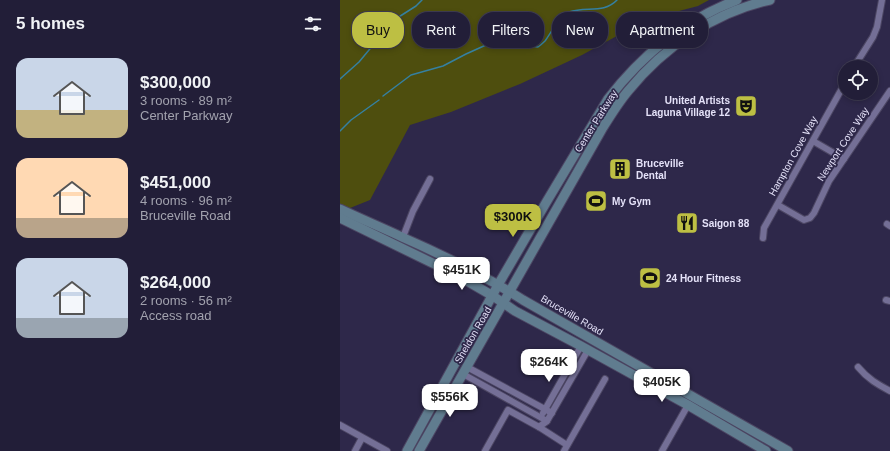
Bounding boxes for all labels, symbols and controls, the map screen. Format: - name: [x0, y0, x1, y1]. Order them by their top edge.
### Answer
- chip: Buy: [352, 12, 404, 48]
- chip: Rent: [412, 12, 470, 48]
- chip: Filters: [478, 12, 544, 48]
- chip: New: [552, 12, 608, 48]
- chip: Apartment: [616, 12, 708, 48]
- icon: filters: [302, 13, 324, 35]
- text: 5 homes: [16, 14, 85, 33]
- map controls: [838, 60, 878, 100]
- button: locate: [838, 60, 878, 100]
- text: $300,000: [140, 73, 211, 92]
- icon: home: [48, 74, 96, 122]
- street label: Center Parkway: [572, 88, 620, 154]
- text: 3 rooms · 89 m²: [140, 93, 232, 108]
- theatre icon: United Artists Laguna Village 12: [733, 93, 759, 119]
- place label: United Artists Laguna Village 12: [646, 95, 730, 118]
- street label: Newport Cove Way: [815, 105, 871, 183]
- text: Center Parkway: [140, 108, 232, 123]
- street label: Hampton Cove Way: [767, 114, 819, 198]
- building icon: Bruceville Dental: [607, 156, 633, 182]
- place label: Bruceville Dental: [636, 158, 684, 181]
- text: $451,000: [140, 173, 211, 192]
- icon: home: [48, 174, 96, 222]
- sports icon: My Gym: [583, 188, 609, 214]
- text: 4 rooms · 96 m²: [140, 193, 232, 208]
- place label: My Gym: [612, 196, 651, 207]
- pin: $300K: [485, 204, 541, 238]
- text: Bruceville Road: [140, 208, 231, 223]
- text: $300K: [494, 209, 532, 224]
- restaurant icon: Saigon 88: [674, 210, 700, 236]
- place label: Saigon 88: [702, 218, 750, 229]
- pin: $451K: [434, 257, 490, 291]
- text: $451K: [443, 262, 481, 277]
- sports icon: 24 Hour Fitness: [637, 265, 663, 291]
- text: $264,000: [140, 273, 211, 292]
- place label: 24 Hour Fitness: [666, 273, 741, 284]
- icon: home: [48, 274, 96, 322]
- text: 2 rooms · 56 m²: [140, 293, 232, 308]
- street label: Bruceville Road: [539, 293, 605, 337]
- street label: Sheldon Road: [452, 305, 494, 365]
- text: Access road: [140, 308, 212, 323]
- pin: $264K: [521, 349, 577, 383]
- text: $264K: [530, 354, 568, 369]
- pin: $405K: [634, 369, 690, 403]
- text: $405K: [643, 374, 681, 389]
- pin: $556K: [422, 384, 478, 418]
- text: $556K: [431, 389, 469, 404]

